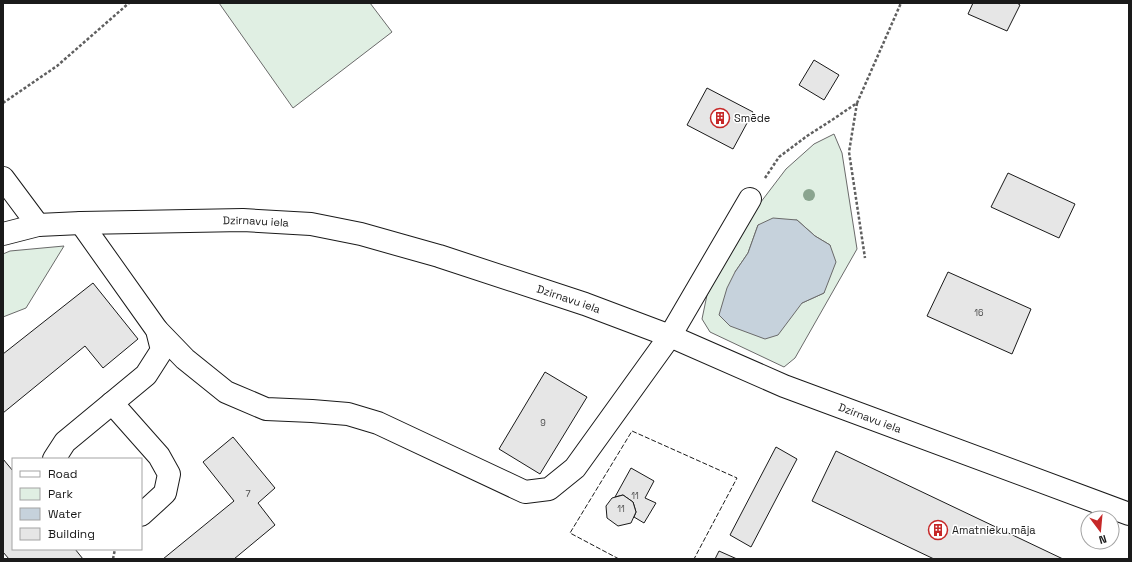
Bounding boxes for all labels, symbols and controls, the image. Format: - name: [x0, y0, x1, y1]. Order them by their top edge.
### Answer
- building icon: Smēde: [709, 107, 731, 129]
- place label: Smēde: [734, 111, 770, 125]
- street label: Dzirnavu iela: [222, 213, 290, 230]
- street label: Dzirnavu iela: [535, 282, 603, 316]
- house number: 16: [974, 307, 984, 319]
- street label: Dzirnavu iela: [836, 400, 904, 436]
- house number: 9: [540, 417, 546, 429]
- legend: [12, 458, 142, 550]
- text: Road: [48, 466, 77, 482]
- text: Park: [48, 486, 73, 502]
- house number: 7: [245, 488, 251, 500]
- house number: 11: [631, 490, 639, 502]
- house number: 11: [617, 503, 625, 515]
- text: Water: [48, 506, 82, 522]
- north arrow: [1080, 510, 1120, 550]
- building icon: Amatnieku māja: [927, 519, 949, 541]
- place label: Amatnieku māja: [952, 523, 1036, 537]
- text: Building: [48, 526, 95, 542]
- text: N: [1097, 532, 1108, 547]

